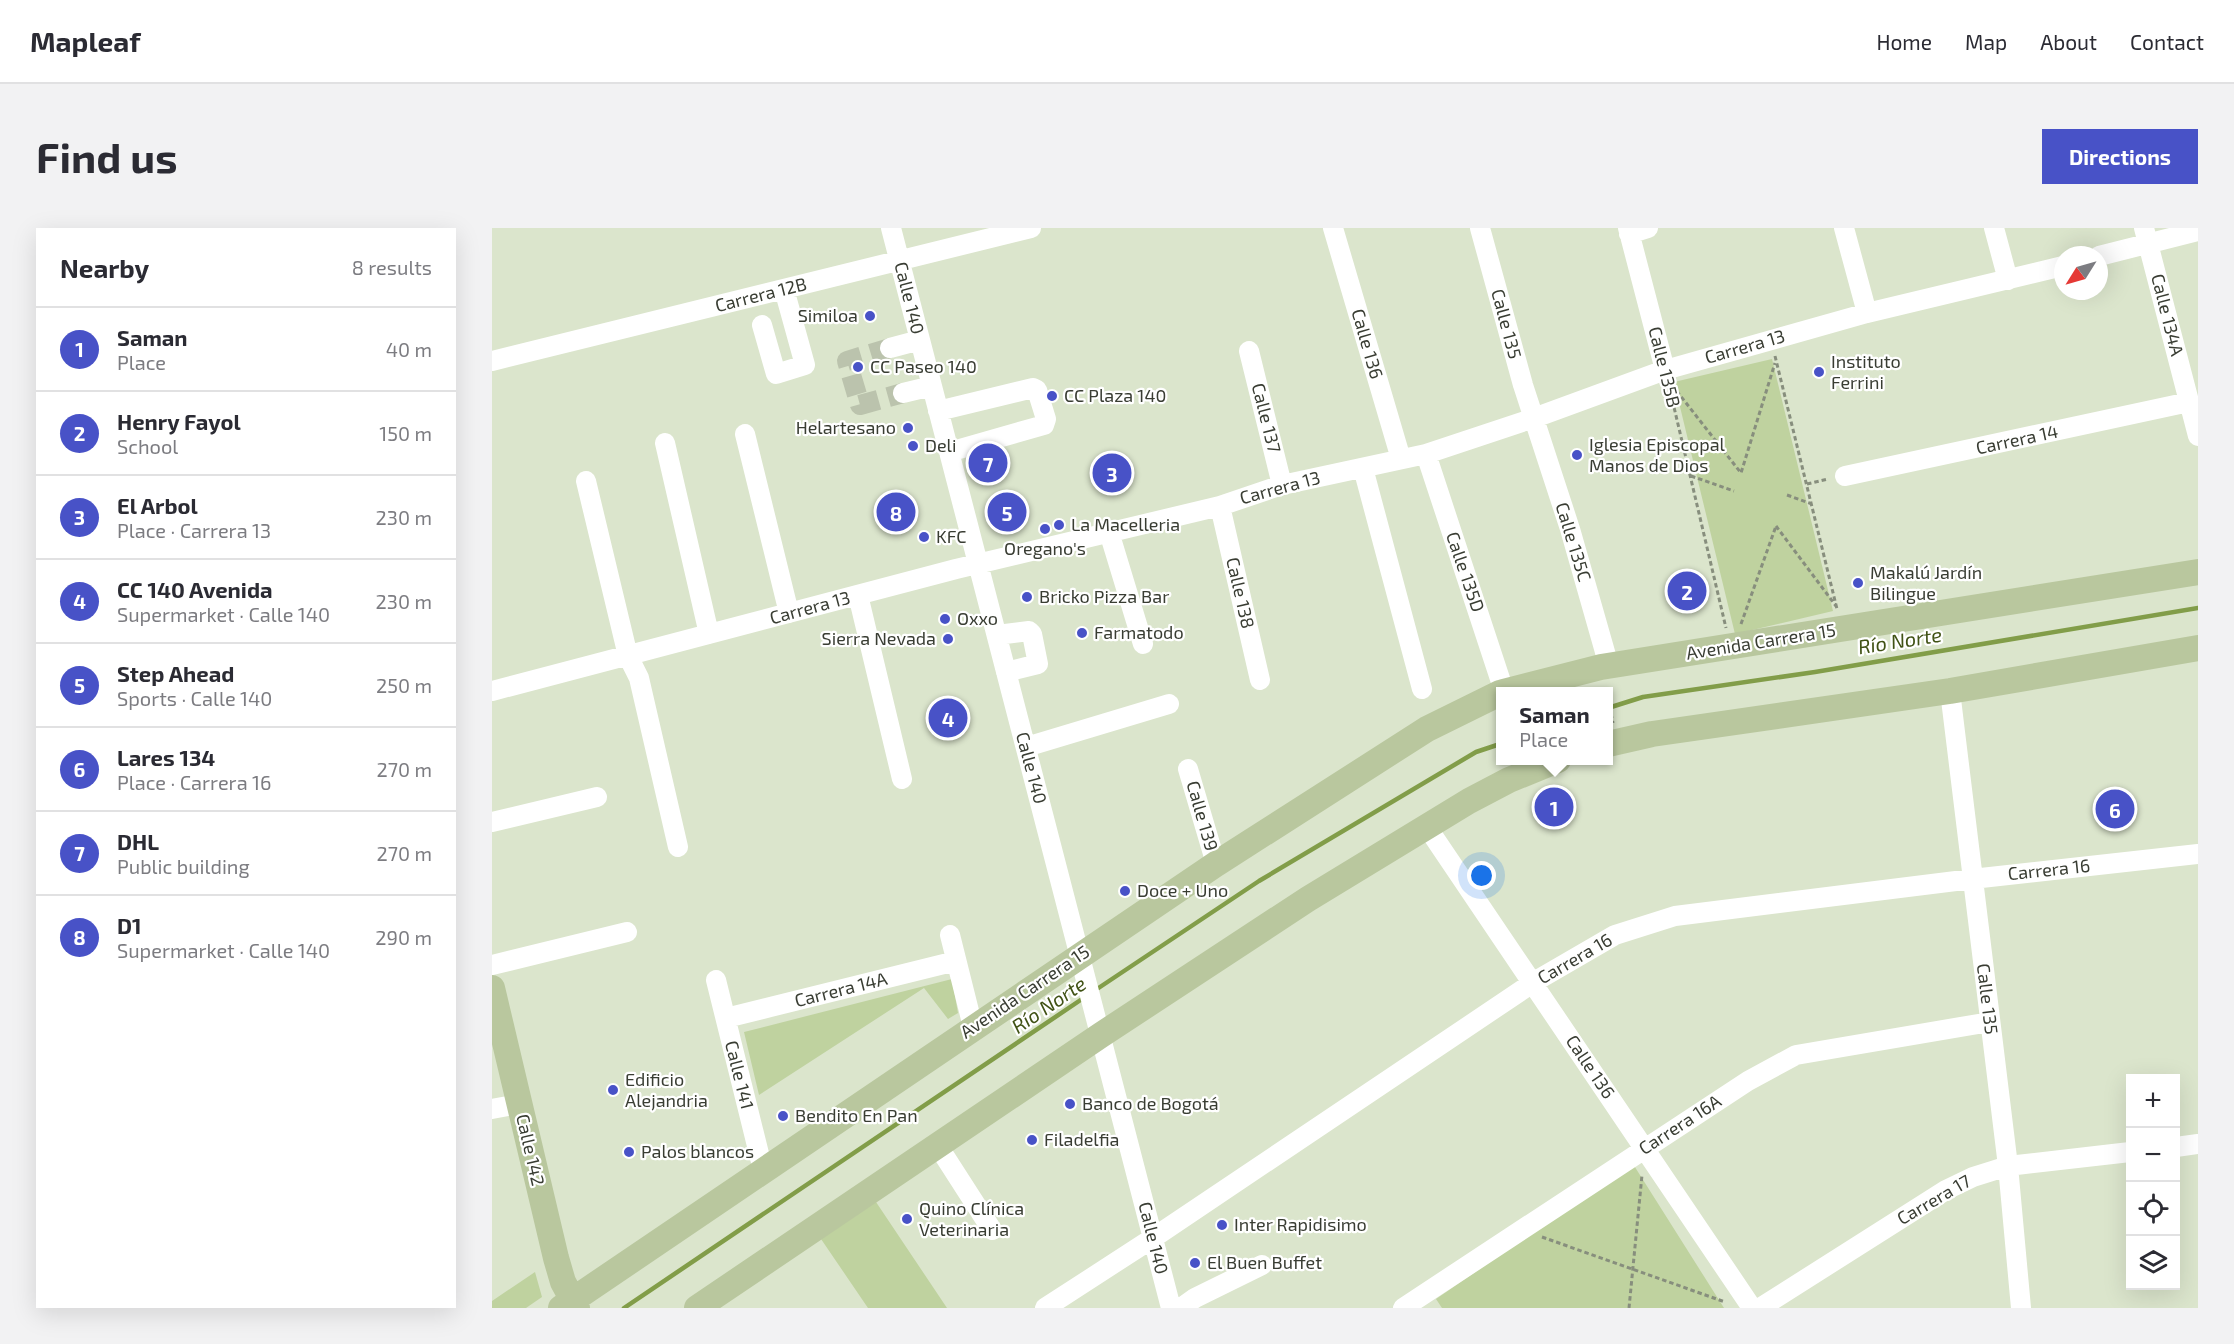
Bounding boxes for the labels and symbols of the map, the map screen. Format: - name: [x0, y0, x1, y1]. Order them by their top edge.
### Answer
- north arrow: [2054, 246, 2108, 300]
- street label: Calle 140: [890, 259, 930, 336]
- street label: Calle 134A: [2147, 271, 2189, 359]
- street label: Carrera 12B: [713, 272, 809, 316]
- street label: Calle 135: [1487, 286, 1527, 361]
- place label: Similoa: [798, 304, 858, 326]
- street label: Calle 136: [1347, 306, 1388, 381]
- marker: Similoa: [863, 309, 877, 323]
- street label: Calle 135B: [1644, 324, 1686, 409]
- street label: Carrera 13: [1702, 324, 1787, 368]
- place label: Instituto Ferrini: [1831, 350, 1901, 393]
- place label: CC Paseo 140: [870, 355, 977, 377]
- marker: CC Paseo 140: [851, 360, 865, 374]
- marker: Instituto Ferrini: [1812, 365, 1826, 379]
- street label: Calle 137: [1248, 381, 1286, 455]
- place label: CC Plaza 140: [1064, 384, 1166, 406]
- marker: CC Plaza 140: [1045, 389, 1059, 403]
- place label: Helartesano: [796, 416, 896, 438]
- street label: Carrera 14: [1974, 420, 2060, 458]
- marker: Helartesano: [901, 421, 915, 435]
- place label: Iglesia Episcopal Manos de Dios: [1589, 433, 1726, 476]
- place label: Deli: [925, 434, 956, 456]
- marker: Deli: [906, 439, 920, 453]
- pin: 7: [968, 440, 1008, 486]
- marker: Iglesia Episcopal Manos de Dios: [1570, 448, 1584, 462]
- pin: 3: [1092, 450, 1132, 496]
- street label: Carrera 13: [1237, 466, 1322, 508]
- pin: 8: [876, 490, 916, 534]
- pin: 5: [988, 490, 1026, 534]
- street label: Calle 135C: [1552, 499, 1596, 584]
- place label: La Macelleria: [1071, 513, 1180, 535]
- marker: La Macelleria: [1052, 518, 1066, 532]
- marker: Oregano's: [1038, 522, 1052, 536]
- place label: KFC: [936, 525, 966, 547]
- street label: Calle 135D: [1442, 529, 1490, 615]
- marker: KFC: [917, 530, 931, 544]
- place label: Oregano's: [1004, 537, 1086, 559]
- street label: Calle 138: [1222, 555, 1260, 631]
- place label: Makalú Jardín Bilingue: [1870, 561, 1982, 604]
- pin: 2: [1668, 568, 1706, 614]
- marker: Makalú Jardín Bilingue: [1851, 576, 1865, 590]
- place label: Bricko Pizza Bar: [1039, 585, 1169, 607]
- street label: Carrera 13: [767, 586, 852, 628]
- marker: Bricko Pizza Bar: [1020, 590, 1034, 604]
- place label: Oxxo: [957, 607, 998, 629]
- marker: Oxxo: [938, 612, 952, 626]
- street label: Avenida Carrera 15: [1685, 618, 1837, 664]
- place label: Farmatodo: [1094, 621, 1184, 643]
- water label: Río Norte: [1856, 622, 1944, 658]
- marker: Farmatodo: [1075, 626, 1089, 640]
- place label: Sierra Nevada: [822, 627, 936, 649]
- marker: Sierra Nevada: [941, 632, 955, 646]
- pin: 4: [928, 696, 968, 740]
- street label: Calle 140: [1012, 729, 1052, 806]
- street label: Calle 139: [1182, 778, 1223, 853]
- pin: 1: [1534, 784, 1574, 830]
- pin: 6: [2096, 786, 2134, 832]
- street label: Carrera 16: [2007, 854, 2091, 884]
- your location: [1467, 861, 1496, 890]
- place label: Doce + Uno: [1137, 879, 1228, 901]
- marker: Doce + Uno: [1118, 884, 1132, 898]
- street label: Carrera 16: [1533, 928, 1616, 988]
- street label: Avenida Carrera 15: [956, 940, 1093, 1043]
- street label: Calle 135: [1973, 962, 2003, 1036]
- street label: Carrera 14A: [792, 967, 890, 1011]
- water label: Río Norte: [1007, 970, 1090, 1038]
- street label: Calle 136: [1562, 1030, 1620, 1102]
- street label: Calle 141: [721, 1038, 759, 1111]
- place label: Edificio Alejandria: [625, 1068, 708, 1111]
- marker: Edificio Alejandria: [606, 1083, 620, 1097]
- street label: Carrera 16A: [1634, 1089, 1725, 1159]
- place label: Banco de Bogotá: [1082, 1092, 1219, 1114]
- marker: Banco de Bogotá: [1063, 1097, 1077, 1111]
- place label: Bendito En Pan: [795, 1104, 918, 1126]
- marker: Bendito En Pan: [776, 1109, 790, 1123]
- street label: Calle 142: [512, 1112, 550, 1188]
- place label: Filadelfia: [1044, 1128, 1119, 1150]
- marker: Filadelfia: [1025, 1133, 1039, 1147]
- place label: Palos blancos: [641, 1140, 754, 1162]
- marker: Palos blancos: [622, 1145, 636, 1159]
- street label: Carrera 17: [1893, 1169, 1974, 1229]
- place label: Quino Clínica Veterinaria: [919, 1197, 1024, 1240]
- street label: Calle 140: [1134, 1199, 1174, 1276]
- marker: Quino Clínica Veterinaria: [900, 1212, 914, 1226]
- place label: Inter Rapidisimo: [1234, 1213, 1367, 1235]
- marker: Inter Rapidisimo: [1215, 1218, 1229, 1232]
- place label: El Buen Buffet: [1207, 1251, 1322, 1273]
- marker: El Buen Buffet: [1188, 1256, 1202, 1270]

